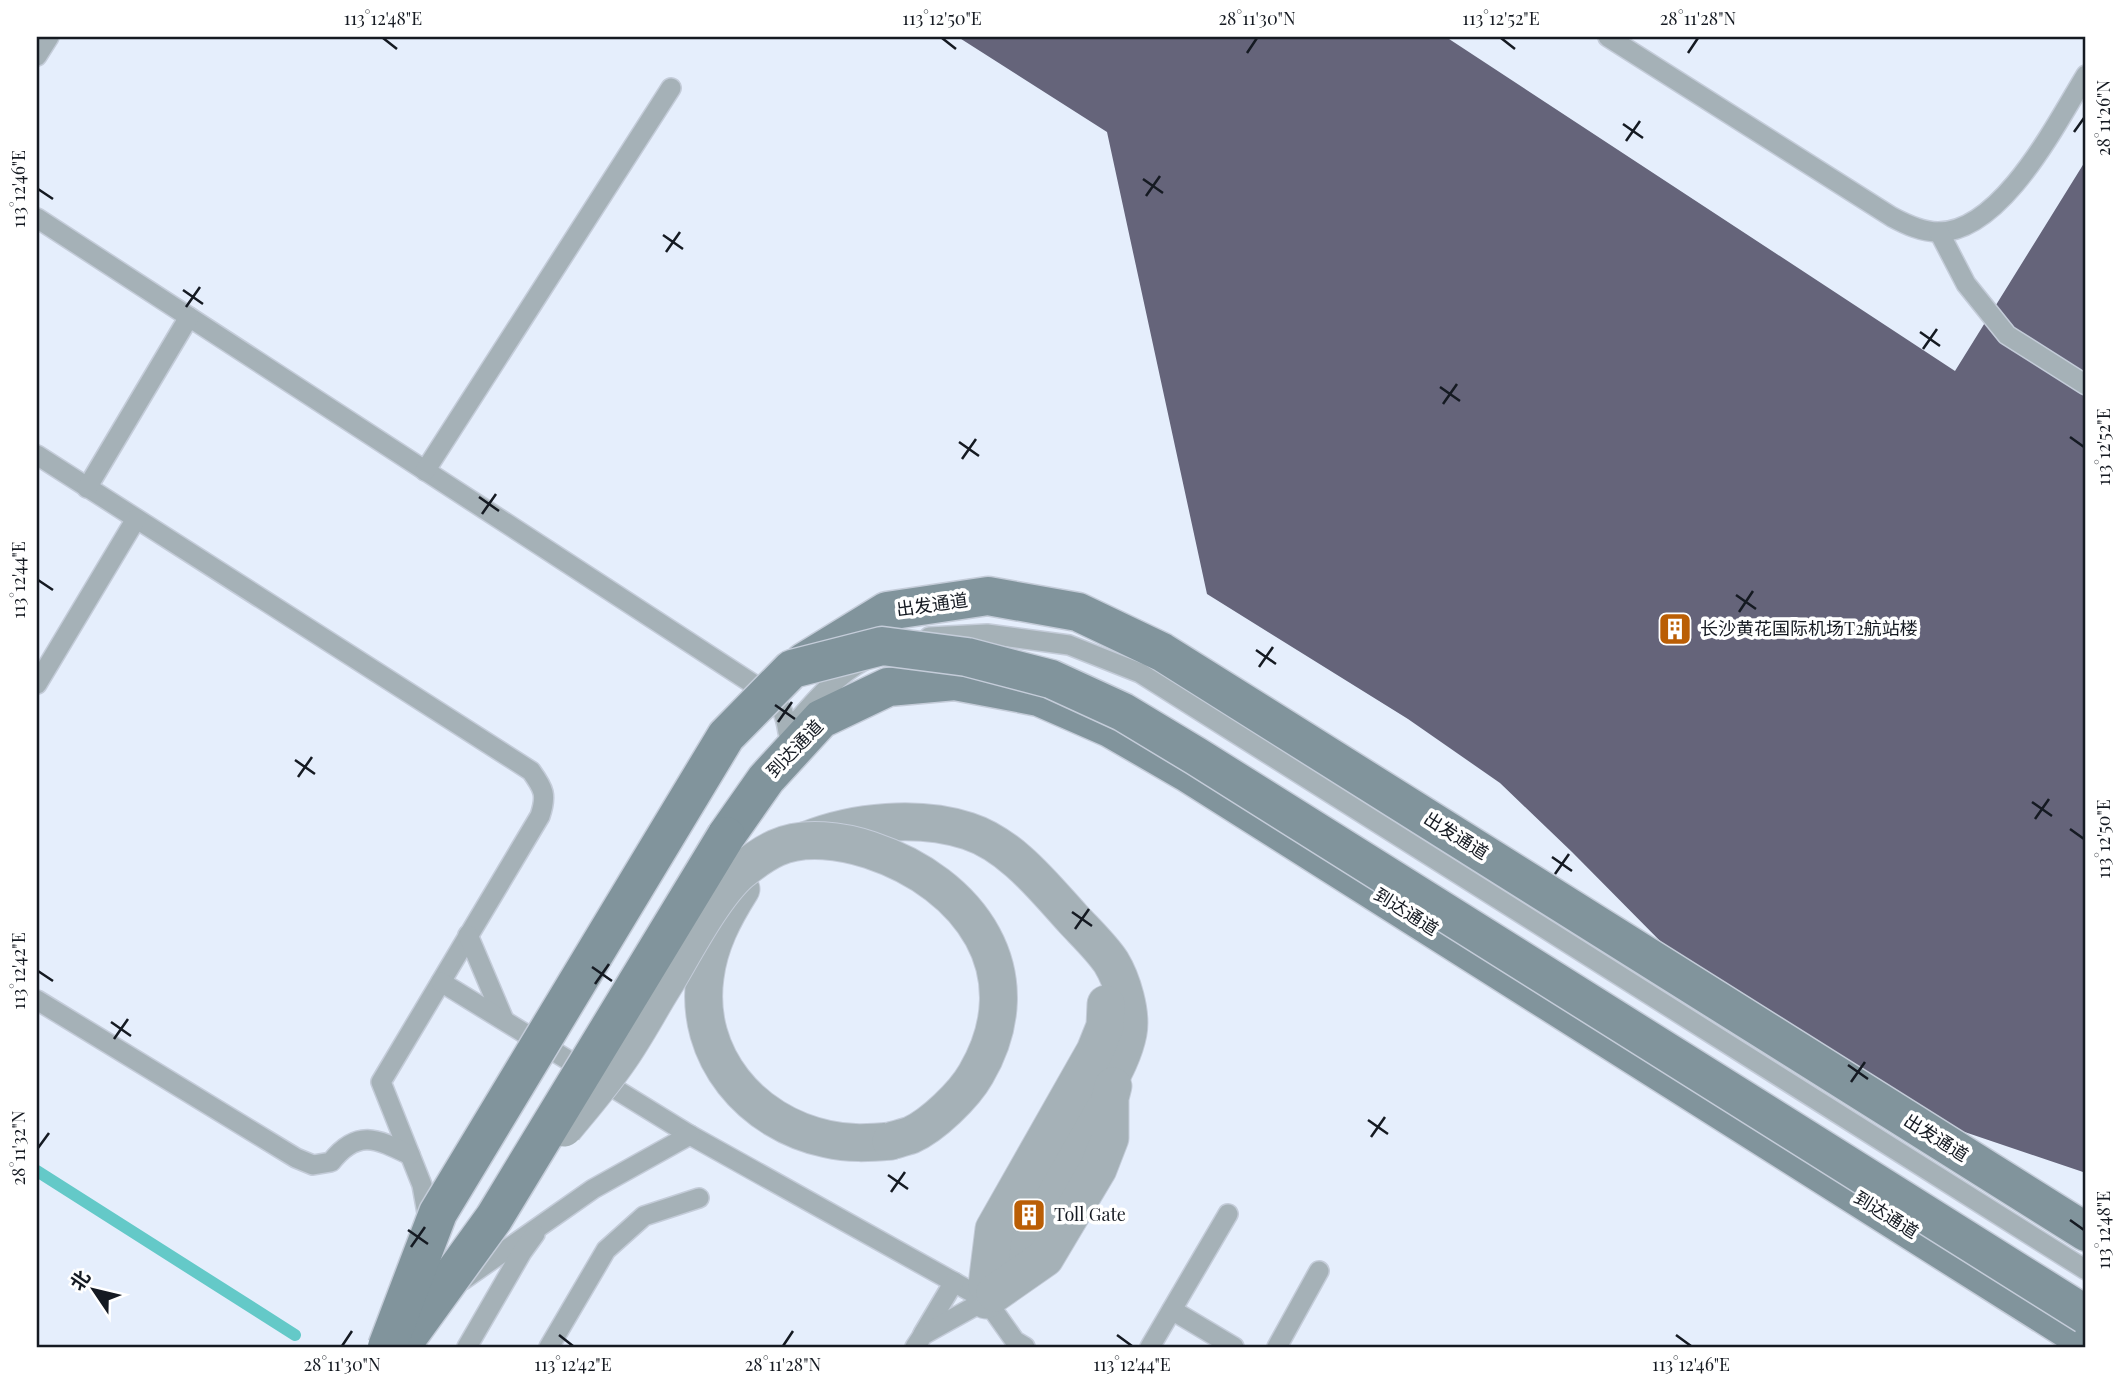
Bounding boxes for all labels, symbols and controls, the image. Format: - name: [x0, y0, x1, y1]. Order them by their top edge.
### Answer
- text: 113°12'48"E: [344, 6, 422, 30]
- text: 113°12'50"E: [902, 6, 982, 30]
- text: 28°11'30"N: [1218, 6, 1296, 30]
- text: 113°12'52"E: [1462, 6, 1540, 30]
- text: 28°11'28"N: [1660, 6, 1737, 30]
- text: 28°11'26"N: [2091, 80, 2115, 156]
- text: 113°12'46"E: [6, 150, 30, 228]
- text: 113°12'52"E: [2091, 408, 2115, 486]
- text: 113°12'44"E: [6, 541, 30, 619]
- street label: 出发通道: [895, 587, 969, 621]
- building icon: 长沙黄花国际机场T2航站楼: [1656, 610, 1694, 648]
- place label: 长沙黄花国际机场T2航站楼: [1700, 616, 1918, 640]
- street label: 到达通道: [761, 714, 828, 783]
- text: 113°12'50"E: [2091, 799, 2115, 879]
- street label: 出发通道: [1420, 806, 1493, 864]
- street label: 到达通道: [1370, 882, 1443, 940]
- text: 113°12'42"E: [6, 932, 30, 1010]
- street label: 出发通道: [1900, 1108, 1973, 1166]
- text: 28°11'32"N: [6, 1110, 30, 1186]
- street label: 到达通道: [1850, 1185, 1923, 1243]
- text: 113°12'48"E: [2091, 1191, 2115, 1269]
- building icon: Toll Gate: [1010, 1196, 1048, 1234]
- place label: Toll Gate: [1054, 1202, 1126, 1226]
- north arrow: [60, 1254, 130, 1324]
- text: 北: [63, 1264, 95, 1295]
- text: 28°11'30"N: [303, 1352, 381, 1376]
- text: 113°12'42"E: [534, 1352, 612, 1376]
- text: 28°11'28"N: [745, 1352, 822, 1376]
- text: 113°12'44"E: [1093, 1352, 1171, 1376]
- text: 113°12'46"E: [1652, 1352, 1730, 1376]

